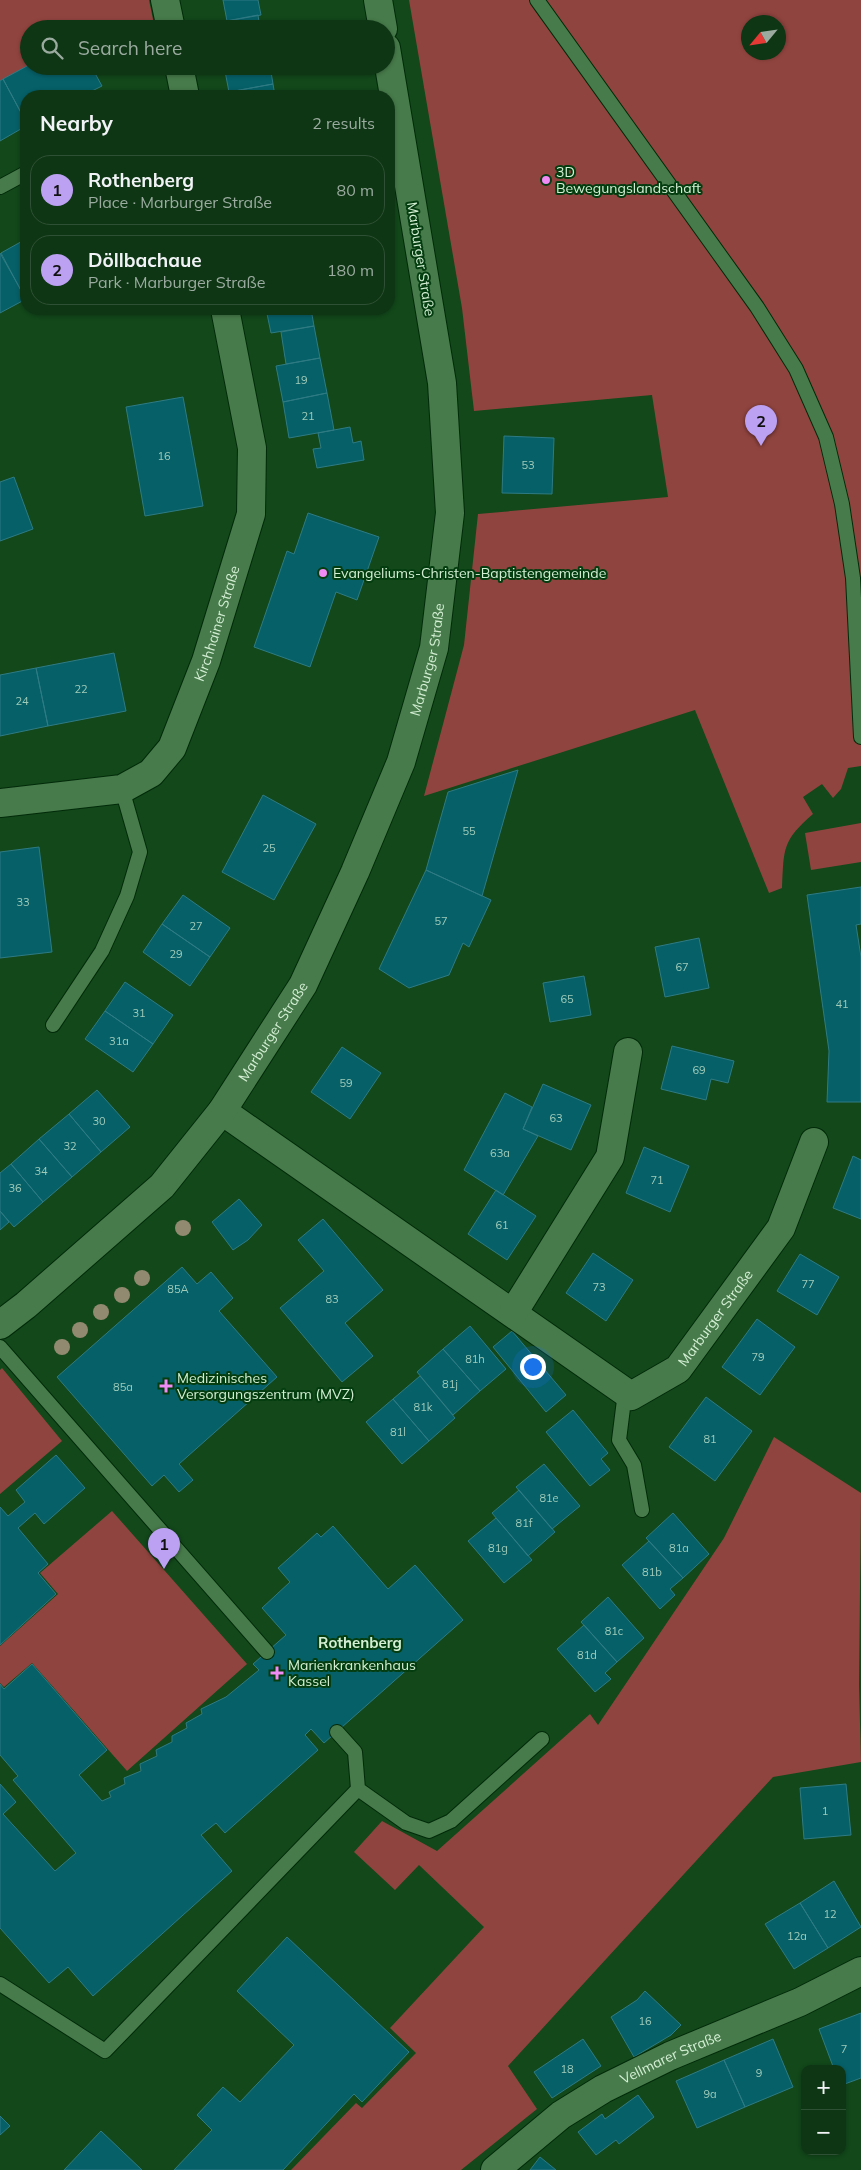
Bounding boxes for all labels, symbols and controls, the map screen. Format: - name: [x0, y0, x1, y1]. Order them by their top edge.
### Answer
- north arrow: [741, 15, 786, 60]
- search box: [20, 20, 395, 75]
- icon: search: [38, 34, 66, 62]
- text: Search here: [78, 36, 182, 60]
- text: Nearby: [40, 110, 113, 136]
- text: 2 results: [312, 113, 375, 133]
- place label: 3D Bewegungslandschaft: [556, 163, 701, 197]
- text: Rothenberg: [88, 168, 194, 192]
- marker: 3D Bewegungslandschaft: [540, 174, 552, 186]
- text: 1: [52, 180, 62, 200]
- text: 80 m: [337, 180, 374, 200]
- text: Place · Marburger Straße: [88, 192, 272, 212]
- street label: Marburger Straße: [403, 201, 439, 317]
- text: Döllbachaue: [88, 248, 202, 272]
- text: 2: [52, 260, 62, 280]
- text: 180 m: [327, 260, 374, 280]
- text: Park · Marburger Straße: [88, 272, 265, 292]
- house number: 19: [294, 373, 308, 387]
- pin: 2: [745, 405, 777, 446]
- house number: 21: [301, 409, 315, 423]
- house number: 16: [157, 449, 171, 463]
- house number: 53: [521, 458, 535, 472]
- street label: Kirchhainer Straße: [190, 563, 244, 684]
- place label: Evangeliums-Christen-Baptistengemeinde: [333, 564, 606, 582]
- marker: Evangeliums-Christen-Baptistengemeinde: [317, 567, 329, 579]
- street label: Marburger Straße: [406, 602, 448, 718]
- house number: 22: [74, 682, 88, 696]
- house number: 24: [15, 694, 29, 708]
- house number: 55: [462, 824, 476, 838]
- house number: 25: [262, 841, 276, 855]
- house number: 33: [16, 895, 30, 909]
- house number: 57: [434, 914, 448, 928]
- house number: 27: [189, 919, 203, 933]
- house number: 29: [169, 947, 183, 961]
- house number: 67: [675, 960, 689, 974]
- street label: Marburger Straße: [234, 978, 312, 1085]
- house number: 65: [560, 992, 574, 1006]
- house number: 41: [835, 997, 849, 1011]
- house number: 31: [132, 1006, 146, 1020]
- house number: 31a: [109, 1034, 129, 1048]
- house number: 69: [692, 1063, 706, 1077]
- house number: 59: [339, 1076, 353, 1090]
- house number: 63: [549, 1111, 563, 1125]
- house number: 30: [92, 1114, 106, 1128]
- house number: 32: [63, 1139, 77, 1153]
- house number: 63a: [490, 1146, 510, 1160]
- house number: 34: [34, 1164, 48, 1178]
- house number: 71: [650, 1173, 664, 1187]
- house number: 36: [8, 1181, 22, 1195]
- house number: 61: [495, 1218, 509, 1232]
- street label: Marburger Straße: [674, 1266, 757, 1370]
- house number: 77: [801, 1277, 815, 1291]
- house number: 73: [592, 1280, 606, 1294]
- house number: 85A: [167, 1282, 189, 1296]
- house number: 83: [325, 1292, 339, 1306]
- house number: 79: [751, 1350, 765, 1364]
- house number: 81h: [465, 1352, 485, 1366]
- your location: [520, 1354, 546, 1380]
- place label: Medizinisches Versorgungszentrum (MVZ): [177, 1369, 355, 1403]
- house number: 81j: [442, 1377, 458, 1391]
- marker: Medizinisches Versorgungszentrum (MVZ): [159, 1379, 173, 1393]
- house number: 85a: [113, 1380, 133, 1394]
- house number: 81k: [414, 1400, 433, 1414]
- house number: 81l: [390, 1425, 406, 1439]
- house number: 81: [703, 1432, 717, 1446]
- house number: 81e: [539, 1491, 559, 1505]
- house number: 81f: [516, 1516, 533, 1530]
- pin: 1: [148, 1528, 180, 1569]
- house number: 81g: [488, 1541, 508, 1555]
- house number: 81a: [669, 1541, 689, 1555]
- house number: 81b: [642, 1565, 662, 1579]
- house number: 81c: [605, 1624, 624, 1638]
- district label: Rothenberg: [318, 1633, 402, 1652]
- house number: 81d: [577, 1648, 597, 1662]
- place label: Marienkrankenhaus Kassel: [288, 1656, 416, 1690]
- marker: Marienkrankenhaus Kassel: [270, 1666, 284, 1680]
- house number: 1: [822, 1804, 828, 1818]
- house number: 12: [823, 1907, 837, 1921]
- house number: 12a: [787, 1929, 807, 1943]
- house number: 16: [638, 2014, 652, 2028]
- street label: Vellmarer Straße: [617, 2027, 724, 2088]
- house number: 7: [841, 2042, 847, 2056]
- house number: 18: [560, 2062, 574, 2076]
- map controls: [801, 2065, 846, 2155]
- button: +: [801, 2065, 846, 2110]
- house number: 9: [756, 2066, 762, 2080]
- house number: 9a: [703, 2087, 717, 2101]
- button: −: [801, 2110, 846, 2155]

